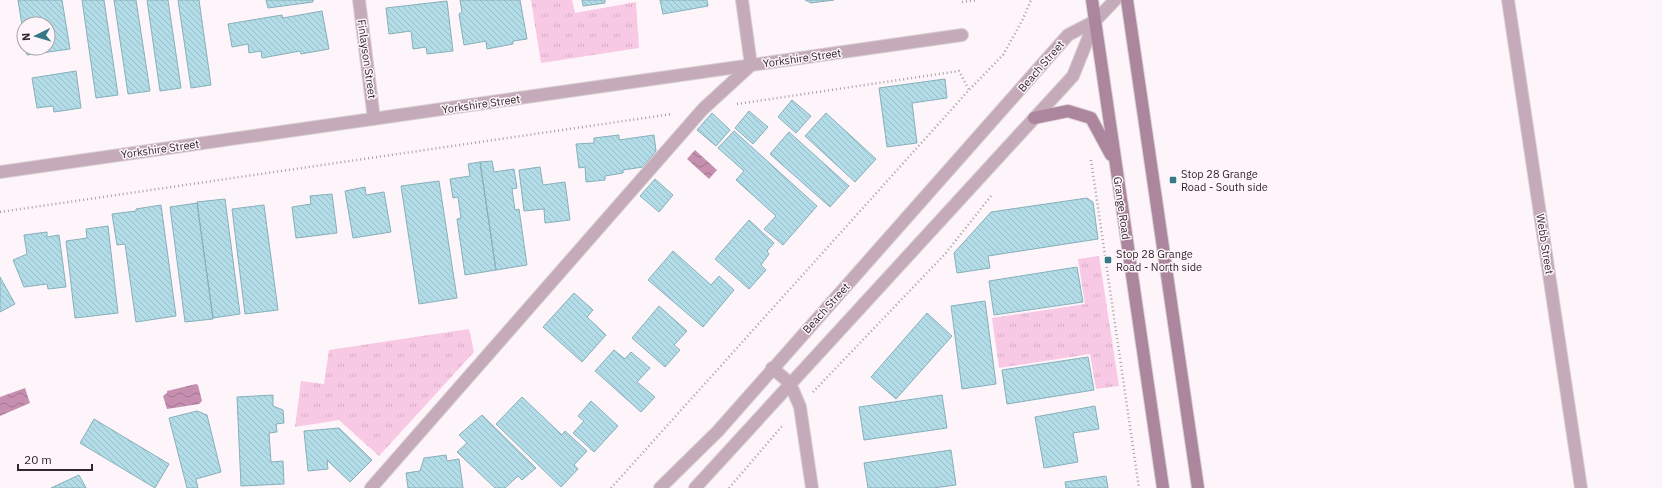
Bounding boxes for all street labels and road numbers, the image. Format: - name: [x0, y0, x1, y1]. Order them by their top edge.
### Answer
- street label: Finlayson Street: [355, 18, 380, 100]
- street label: Beach Street: [1015, 37, 1067, 95]
- street label: Yorkshire Street: [762, 46, 842, 70]
- street label: Yorkshire Street: [441, 92, 521, 116]
- street label: Yorkshire Street: [120, 137, 200, 161]
- street label: Grange Road: [1111, 176, 1133, 240]
- street label: Webb Street: [1533, 213, 1557, 275]
- street label: Beach Street: [800, 280, 853, 336]

